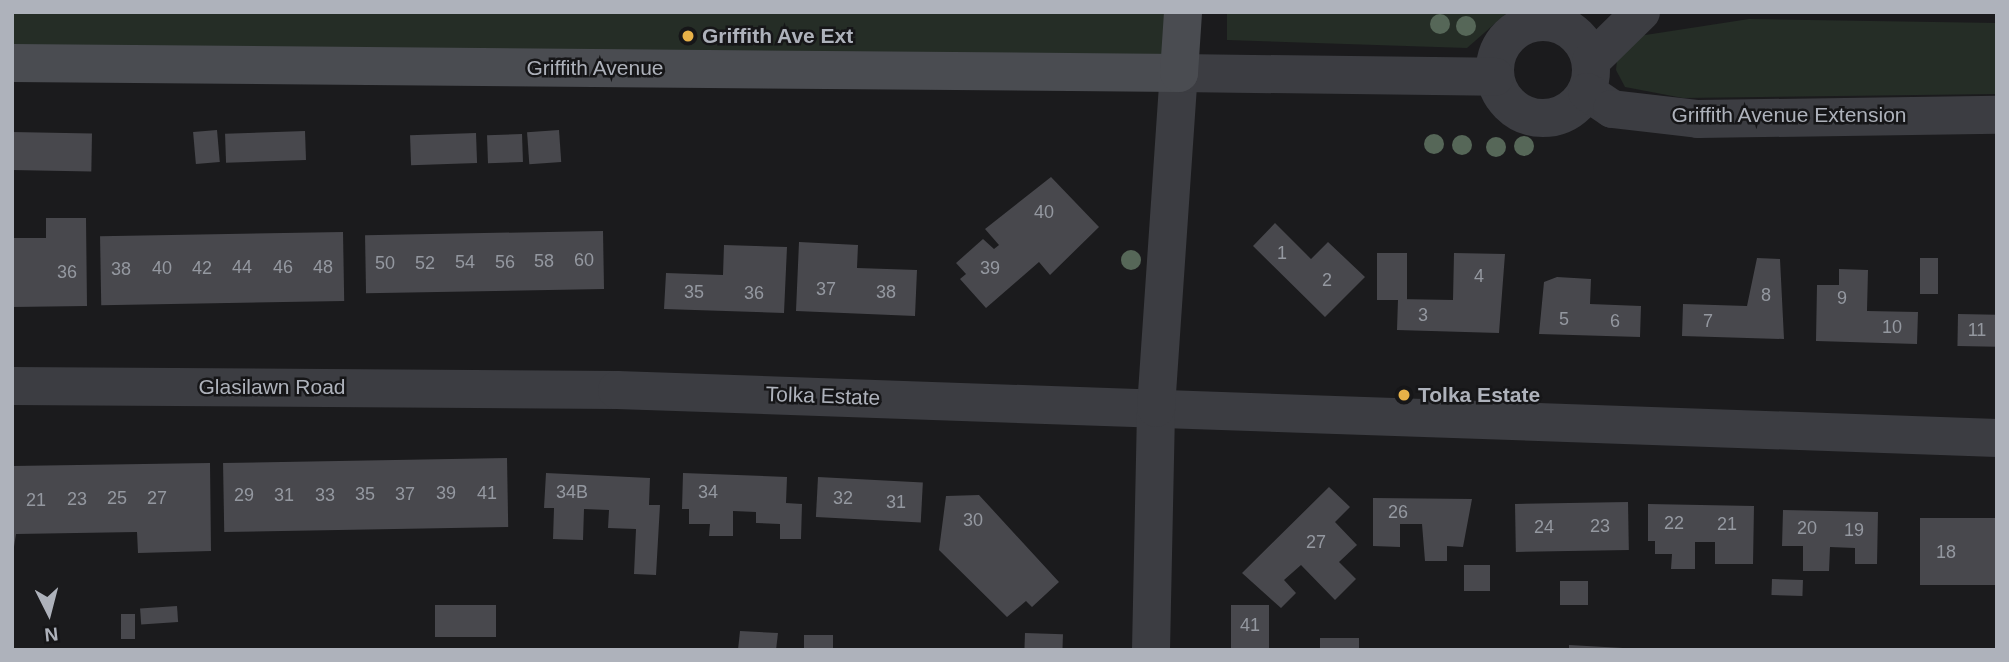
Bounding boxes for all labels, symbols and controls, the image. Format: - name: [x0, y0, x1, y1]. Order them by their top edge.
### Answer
- place label: Griffith Ave Ext: [702, 23, 854, 49]
- marker: Griffith Ave Ext: [680, 28, 696, 44]
- street label: Griffith Avenue: [526, 55, 664, 81]
- street label: Griffith Avenue Extension: [1671, 102, 1907, 128]
- house number: 40: [1034, 201, 1054, 223]
- house number: 1: [1277, 242, 1287, 264]
- house number: 60: [574, 249, 594, 271]
- house number: 58: [534, 250, 554, 272]
- house number: 54: [455, 251, 475, 273]
- house number: 56: [495, 251, 515, 273]
- house number: 50: [375, 252, 395, 274]
- house number: 52: [415, 252, 435, 274]
- house number: 44: [232, 256, 252, 278]
- house number: 46: [273, 256, 293, 278]
- house number: 48: [313, 256, 333, 278]
- house number: 40: [152, 257, 172, 279]
- house number: 42: [192, 257, 212, 279]
- house number: 39: [980, 257, 1000, 279]
- house number: 38: [111, 258, 131, 280]
- house number: 36: [57, 261, 77, 283]
- house number: 4: [1474, 265, 1484, 287]
- house number: 2: [1322, 269, 1332, 291]
- house number: 37: [816, 278, 836, 300]
- house number: 35: [684, 281, 704, 303]
- house number: 38: [876, 281, 896, 303]
- house number: 36: [744, 282, 764, 304]
- house number: 8: [1761, 284, 1771, 306]
- house number: 9: [1837, 287, 1847, 309]
- house number: 3: [1418, 304, 1428, 326]
- house number: 5: [1559, 308, 1569, 330]
- house number: 6: [1610, 310, 1620, 332]
- house number: 7: [1703, 310, 1713, 332]
- house number: 10: [1882, 316, 1902, 338]
- house number: 11: [1968, 319, 1986, 341]
- street label: Glasilawn Road: [198, 374, 346, 400]
- street label: Tolka Estate: [765, 381, 881, 411]
- place label: Tolka Estate: [1418, 382, 1540, 408]
- marker: Tolka Estate: [1396, 387, 1412, 403]
- house number: 34B: [556, 481, 588, 503]
- house number: 34: [698, 481, 718, 503]
- house number: 39: [436, 482, 456, 504]
- house number: 41: [477, 482, 497, 504]
- house number: 35: [355, 483, 375, 505]
- house number: 37: [395, 483, 415, 505]
- house number: 29: [234, 484, 254, 506]
- house number: 31: [274, 484, 294, 506]
- house number: 33: [315, 484, 335, 506]
- house number: 25: [107, 487, 127, 509]
- house number: 27: [147, 487, 167, 509]
- house number: 32: [833, 487, 853, 509]
- house number: 23: [67, 488, 87, 510]
- house number: 21: [26, 489, 46, 511]
- house number: 31: [886, 491, 906, 513]
- house number: 26: [1388, 501, 1408, 523]
- house number: 30: [963, 509, 983, 531]
- house number: 22: [1664, 512, 1684, 534]
- house number: 21: [1717, 513, 1737, 535]
- house number: 23: [1590, 515, 1610, 537]
- house number: 24: [1534, 516, 1554, 538]
- house number: 20: [1797, 517, 1817, 539]
- house number: 19: [1844, 519, 1864, 541]
- house number: 27: [1306, 531, 1326, 553]
- house number: 18: [1936, 541, 1956, 563]
- north arrow: [14, 578, 84, 648]
- house number: 41: [1240, 614, 1260, 636]
- text: N: [43, 623, 59, 646]

